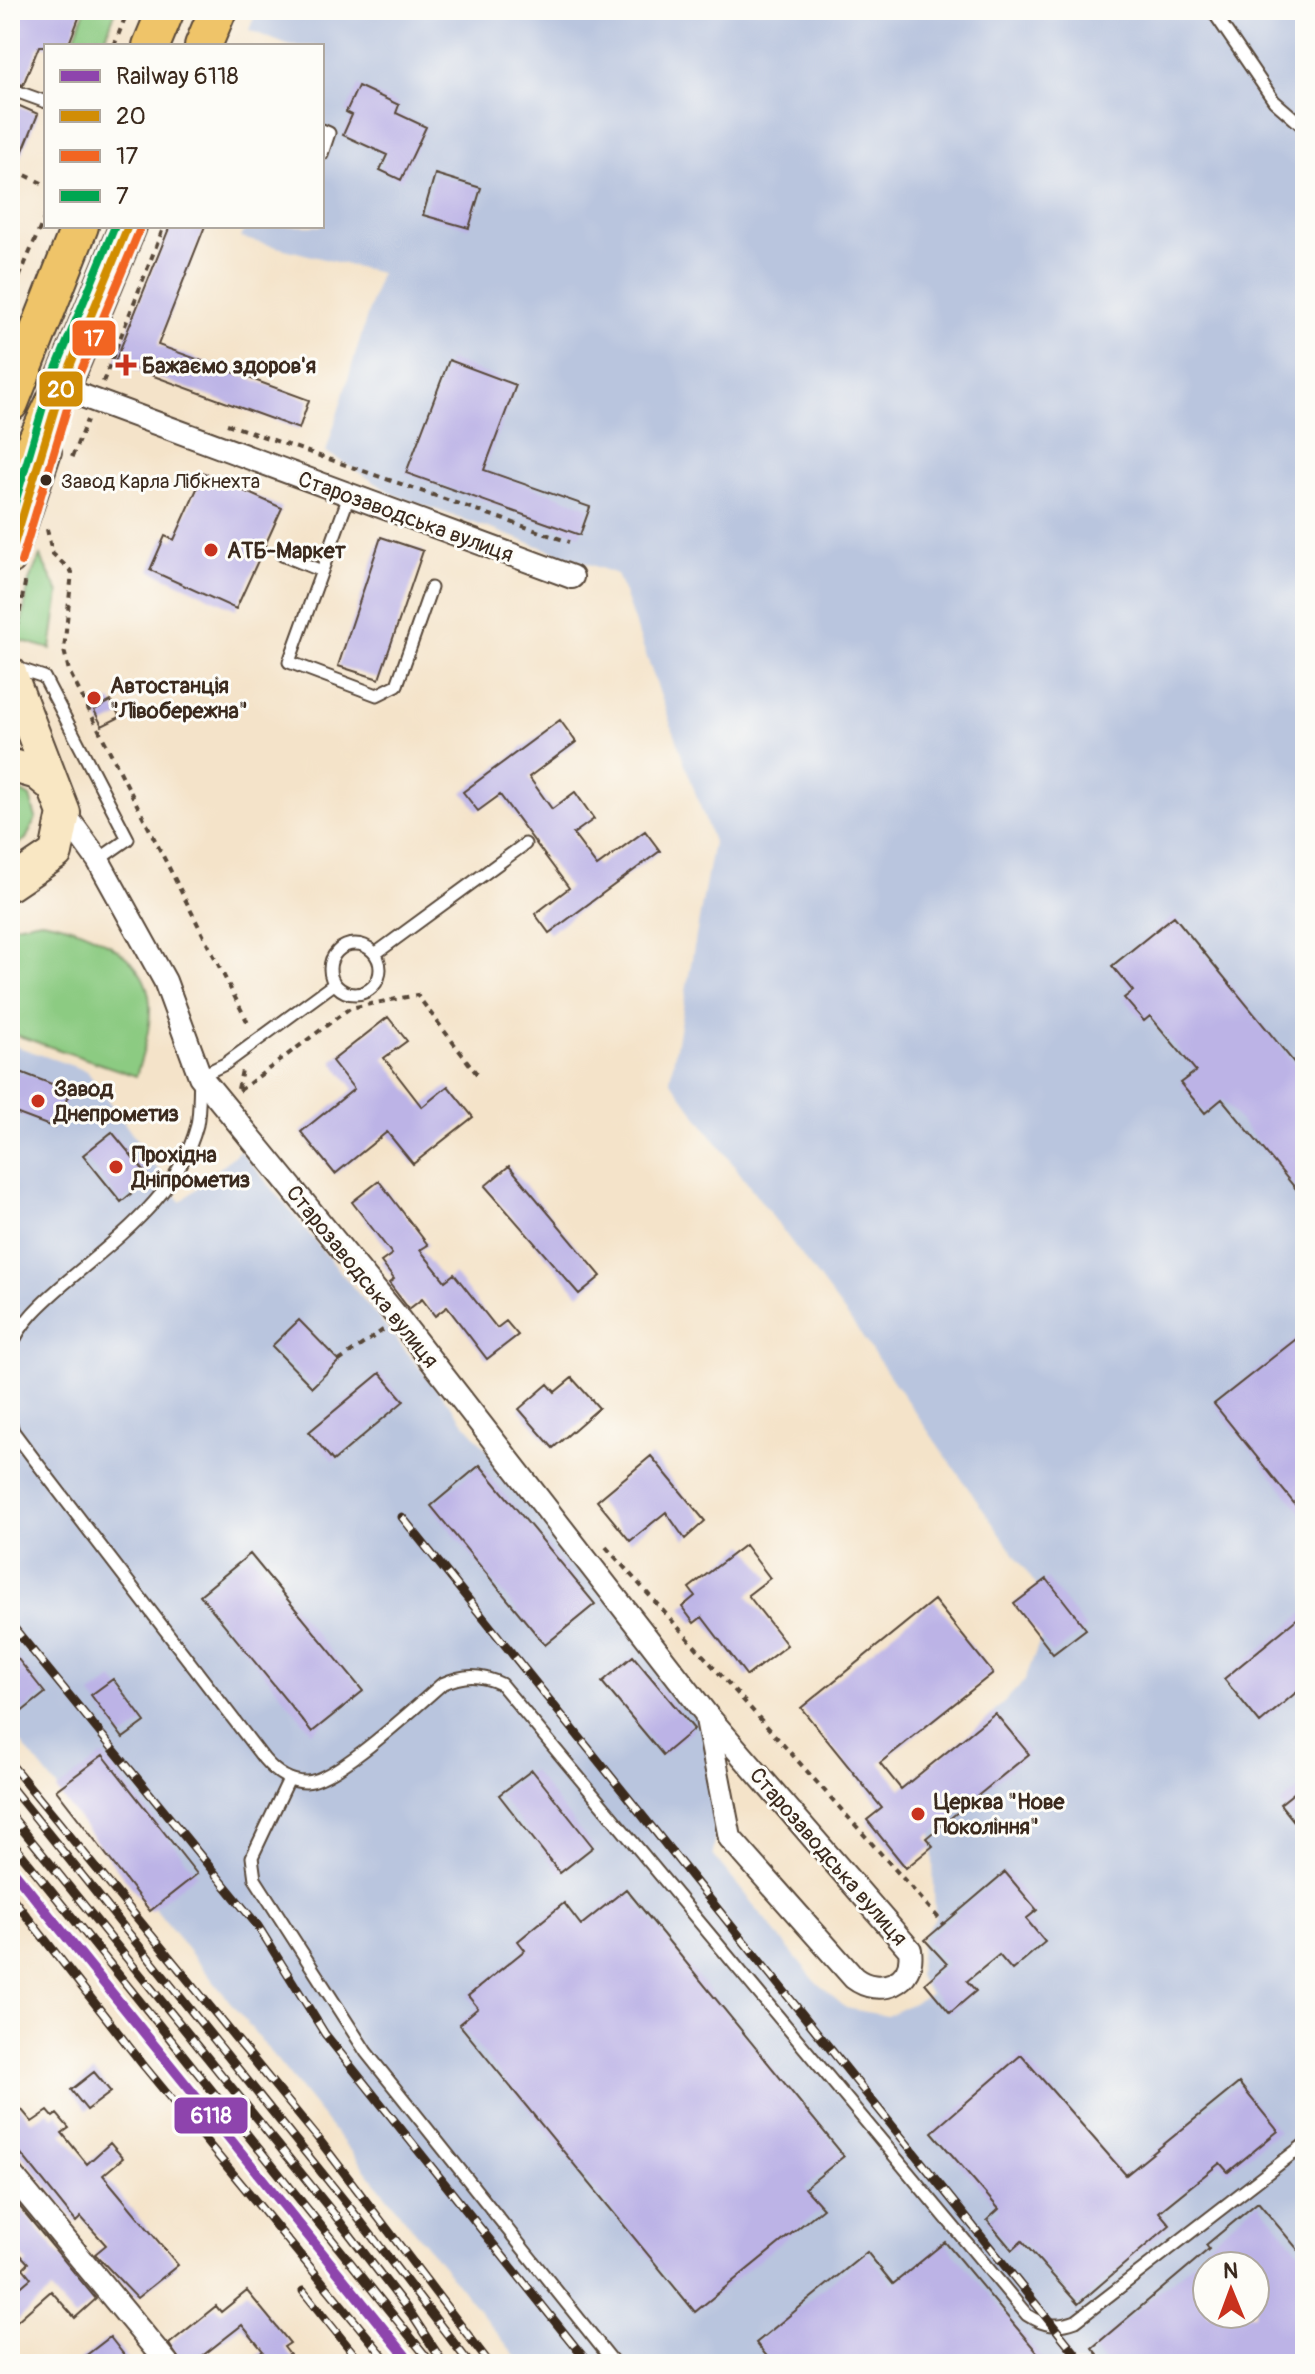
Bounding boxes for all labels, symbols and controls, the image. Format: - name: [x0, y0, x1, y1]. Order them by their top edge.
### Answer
- legend: [44, 44, 324, 228]
- text: Railway 6118: [116, 62, 239, 91]
- text: 20: [116, 102, 146, 131]
- text: 17: [116, 142, 138, 171]
- text: 7: [116, 182, 129, 211]
- line badge: 17: [71, 319, 117, 357]
- text: 17: [84, 325, 104, 353]
- place label: Бажаємо здоров'я: [142, 352, 316, 380]
- marker: Бажаємо здоров'я: [117, 356, 135, 374]
- line badge: 20: [38, 370, 84, 408]
- text: 20: [47, 376, 75, 404]
- street label: Старозаводська вулиця: [294, 465, 517, 569]
- place label: Завод Карла Лібкнехта: [61, 469, 260, 494]
- marker: Завод Карла Лібкнехта: [38, 472, 54, 488]
- place label: АТБ-Маркет: [227, 537, 347, 565]
- marker: АТБ-Маркет: [202, 541, 220, 559]
- place label: Автостанція "Лівобережна": [110, 672, 248, 725]
- marker: Автостанція "Лівобережна": [85, 689, 103, 707]
- place label: Завод Днепрометиз: [52, 1075, 179, 1128]
- marker: Завод Днепрометиз: [29, 1092, 47, 1110]
- place label: Прохідна Дніпрометиз: [130, 1141, 250, 1194]
- marker: Прохідна Дніпрометиз: [107, 1158, 125, 1176]
- street label: Старозаводська вулиця: [280, 1180, 445, 1374]
- street label: Старозаводська вулиця: [743, 1762, 913, 1952]
- place label: Церква "Нове Покоління": [934, 1788, 1066, 1841]
- marker: Церква "Нове Покоління": [909, 1805, 927, 1823]
- line badge: 6118: [173, 2096, 249, 2135]
- text: 6118: [190, 2102, 232, 2130]
- north arrow: [1191, 2250, 1271, 2330]
- text: N: [1223, 2257, 1238, 2285]

